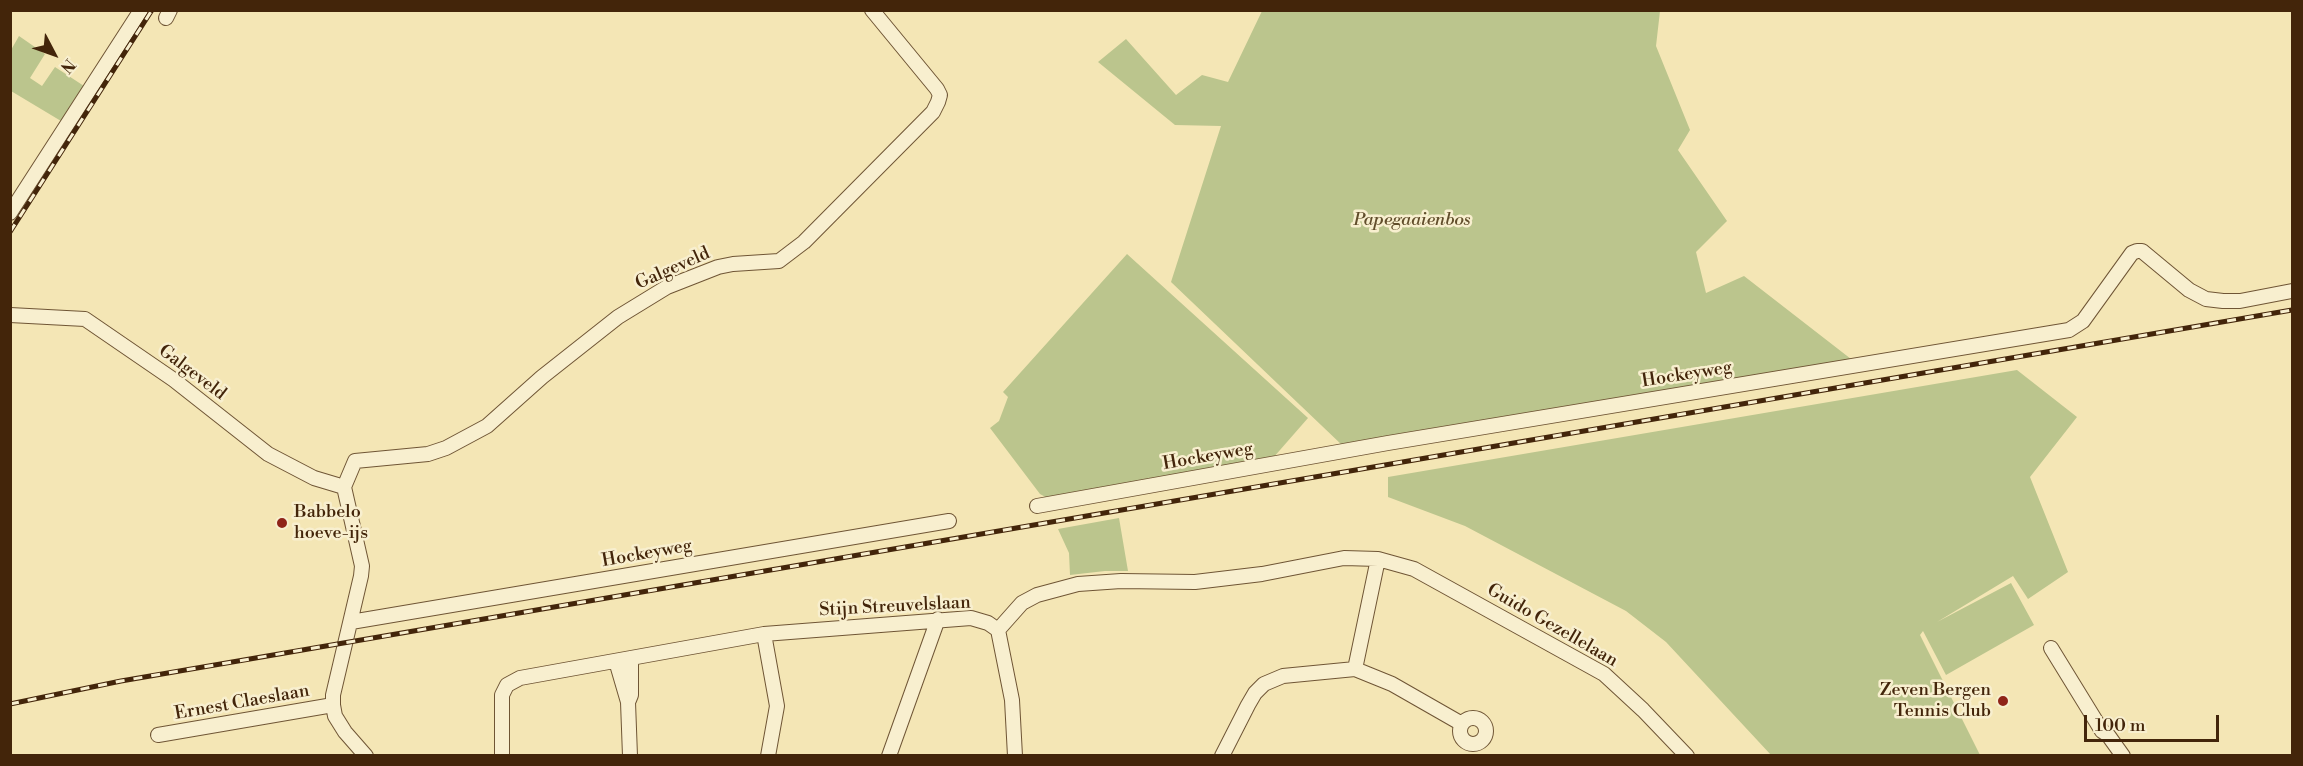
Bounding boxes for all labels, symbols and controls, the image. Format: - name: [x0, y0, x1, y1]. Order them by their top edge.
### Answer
- north arrow: [24, 24, 84, 84]
- text: N: [56, 54, 79, 77]
- park label: Papegaaienbos: [1353, 210, 1471, 232]
- street label: Galgeveld: [632, 243, 714, 295]
- street label: Galgeveld: [154, 341, 230, 405]
- street label: Hockeyweg: [1640, 357, 1734, 393]
- street label: Hockeyweg: [1161, 438, 1255, 476]
- place label: Babbelo hoeve-ijs: [294, 502, 368, 544]
- marker: Babbelo hoeve-ijs: [275, 516, 289, 530]
- street label: Hockeyweg: [600, 535, 694, 573]
- street label: Guido Gezellelaan: [1483, 580, 1621, 672]
- street label: Stijn Streuvelslaan: [819, 592, 971, 622]
- place label: Zeven Bergen Tennis Club: [1880, 680, 1991, 722]
- street label: Ernest Claeslaan: [173, 681, 311, 725]
- marker: Zeven Bergen Tennis Club: [1996, 694, 2010, 708]
- scale bar: [2087, 703, 2222, 741]
- text: 100 m: [2095, 714, 2146, 737]

